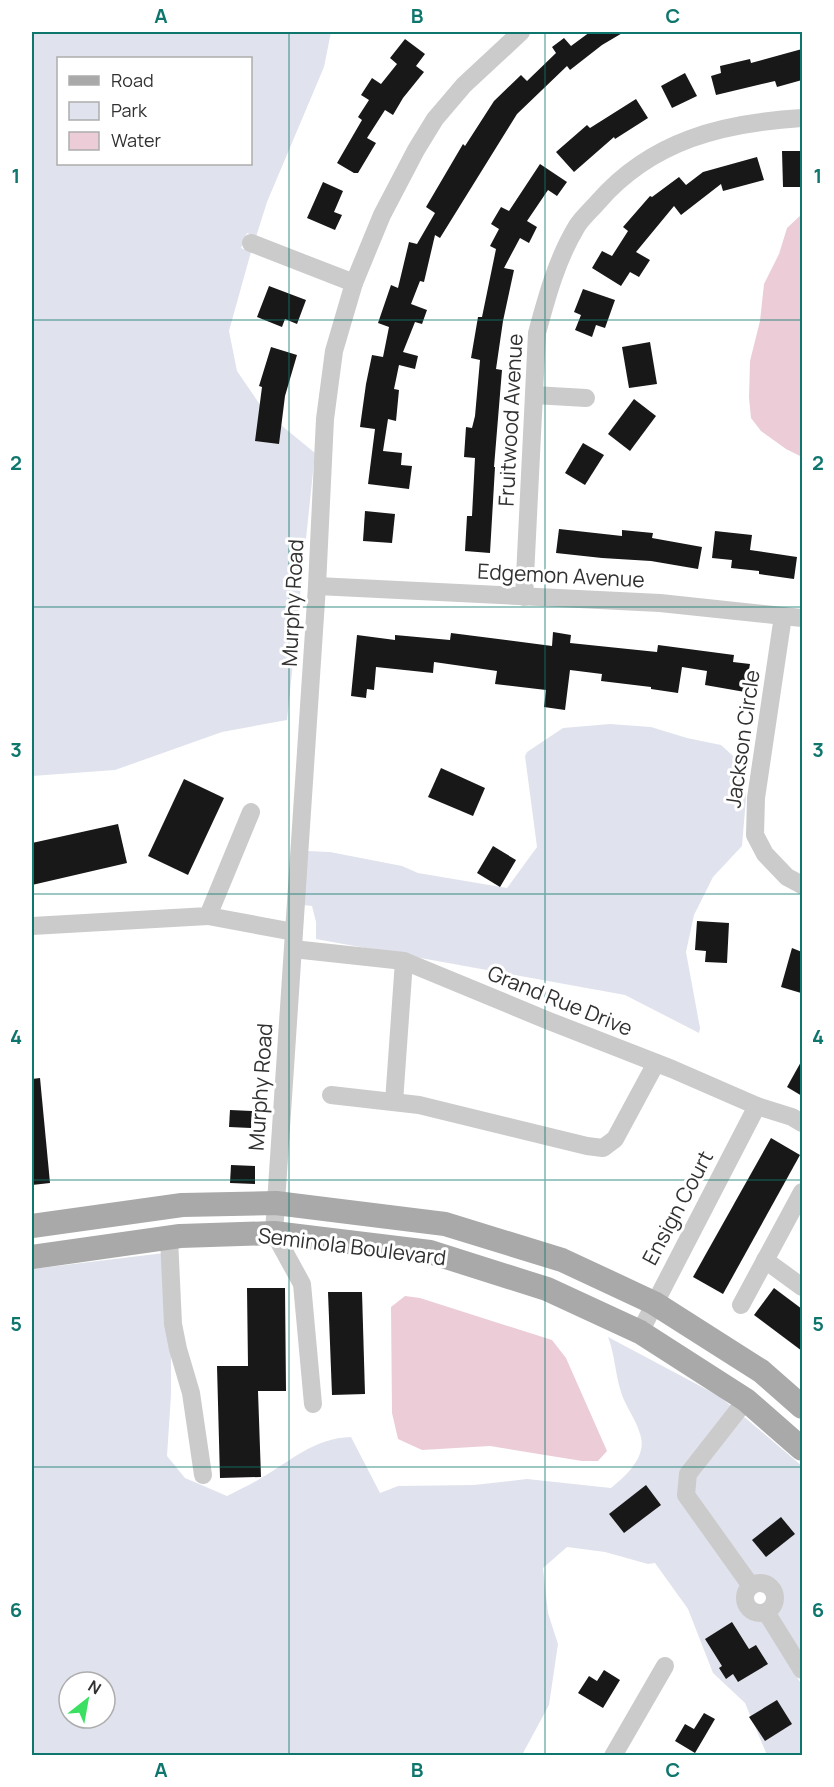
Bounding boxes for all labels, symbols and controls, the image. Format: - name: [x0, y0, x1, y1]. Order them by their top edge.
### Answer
- text: A: [154, 2, 168, 29]
- text: B: [411, 2, 424, 29]
- text: C: [666, 2, 680, 29]
- legend: [57, 57, 252, 165]
- text: Road: [111, 68, 154, 92]
- text: Park: [111, 98, 148, 122]
- text: Water: [111, 128, 161, 152]
- text: 1: [12, 162, 20, 189]
- text: 1: [814, 162, 822, 189]
- street label: Fruitwood Avenue: [491, 333, 529, 507]
- text: 2: [10, 449, 22, 476]
- text: 2: [812, 449, 824, 476]
- street label: Murphy Road: [275, 538, 309, 667]
- street label: Edgemon Avenue: [477, 557, 645, 593]
- street label: Jackson Circle: [718, 668, 766, 810]
- text: 3: [10, 736, 22, 763]
- text: 3: [812, 736, 824, 763]
- street label: Grand Rue Drive: [484, 958, 637, 1042]
- street label: Murphy Road: [242, 1022, 278, 1152]
- text: 4: [10, 1023, 22, 1050]
- text: 4: [812, 1023, 824, 1050]
- street label: Ensign Court: [635, 1146, 719, 1269]
- street label: Seminola Boulevard: [256, 1221, 448, 1271]
- text: 5: [10, 1310, 22, 1337]
- text: 5: [812, 1310, 824, 1337]
- text: 6: [10, 1596, 22, 1623]
- text: 6: [812, 1596, 824, 1623]
- north arrow: [57, 1670, 117, 1730]
- text: N: [84, 1675, 105, 1700]
- text: A: [154, 1756, 168, 1783]
- text: B: [411, 1756, 424, 1783]
- text: C: [666, 1756, 680, 1783]

